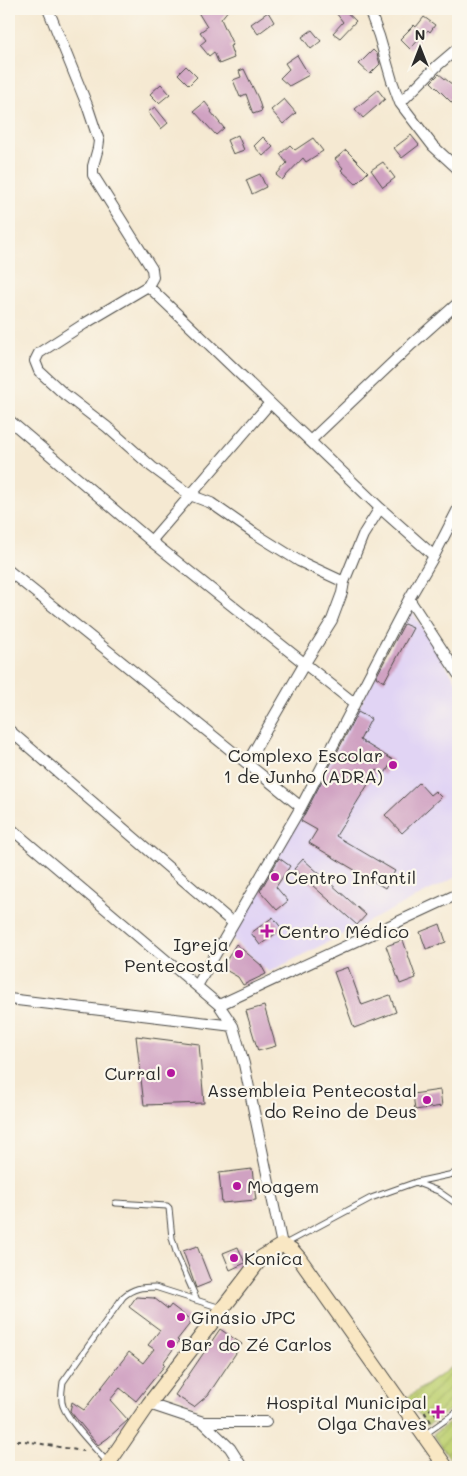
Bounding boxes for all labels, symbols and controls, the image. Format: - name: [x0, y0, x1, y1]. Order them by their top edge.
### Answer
- north arrow: [394, 22, 444, 72]
- text: N: [415, 25, 425, 44]
- place label: Complexo Escolar 1 de Junho (ADRA): [224, 743, 383, 788]
- marker: Complexo Escolar 1 de Junho (ADRA): [387, 759, 399, 771]
- place label: Centro Infantil: [285, 865, 416, 889]
- marker: Centro Infantil: [269, 871, 281, 883]
- place label: Centro Médico: [278, 919, 409, 943]
- marker: Centro Médico: [260, 924, 274, 938]
- place label: Igreja Pentecostal: [124, 932, 229, 977]
- marker: Igreja Pentecostal: [233, 948, 245, 960]
- place label: Curral: [104, 1061, 161, 1085]
- marker: Curral: [165, 1067, 177, 1079]
- place label: Assembleia Pentecostal do Reino de Deus: [207, 1078, 417, 1123]
- marker: Assembleia Pentecostal do Reino de Deus: [421, 1094, 433, 1106]
- place label: Moagem: [247, 1174, 319, 1198]
- marker: Moagem: [231, 1180, 243, 1192]
- place label: Konica: [244, 1246, 303, 1270]
- marker: Konica: [228, 1252, 240, 1264]
- place label: Ginásio JPC: [191, 1305, 296, 1329]
- marker: Ginásio JPC: [175, 1311, 187, 1323]
- place label: Bar do Zé Carlos: [181, 1332, 332, 1356]
- marker: Bar do Zé Carlos: [165, 1338, 177, 1350]
- place label: Hospital Municipal Olga Chaves: [266, 1390, 427, 1435]
- marker: Hospital Municipal Olga Chaves: [431, 1405, 445, 1419]

